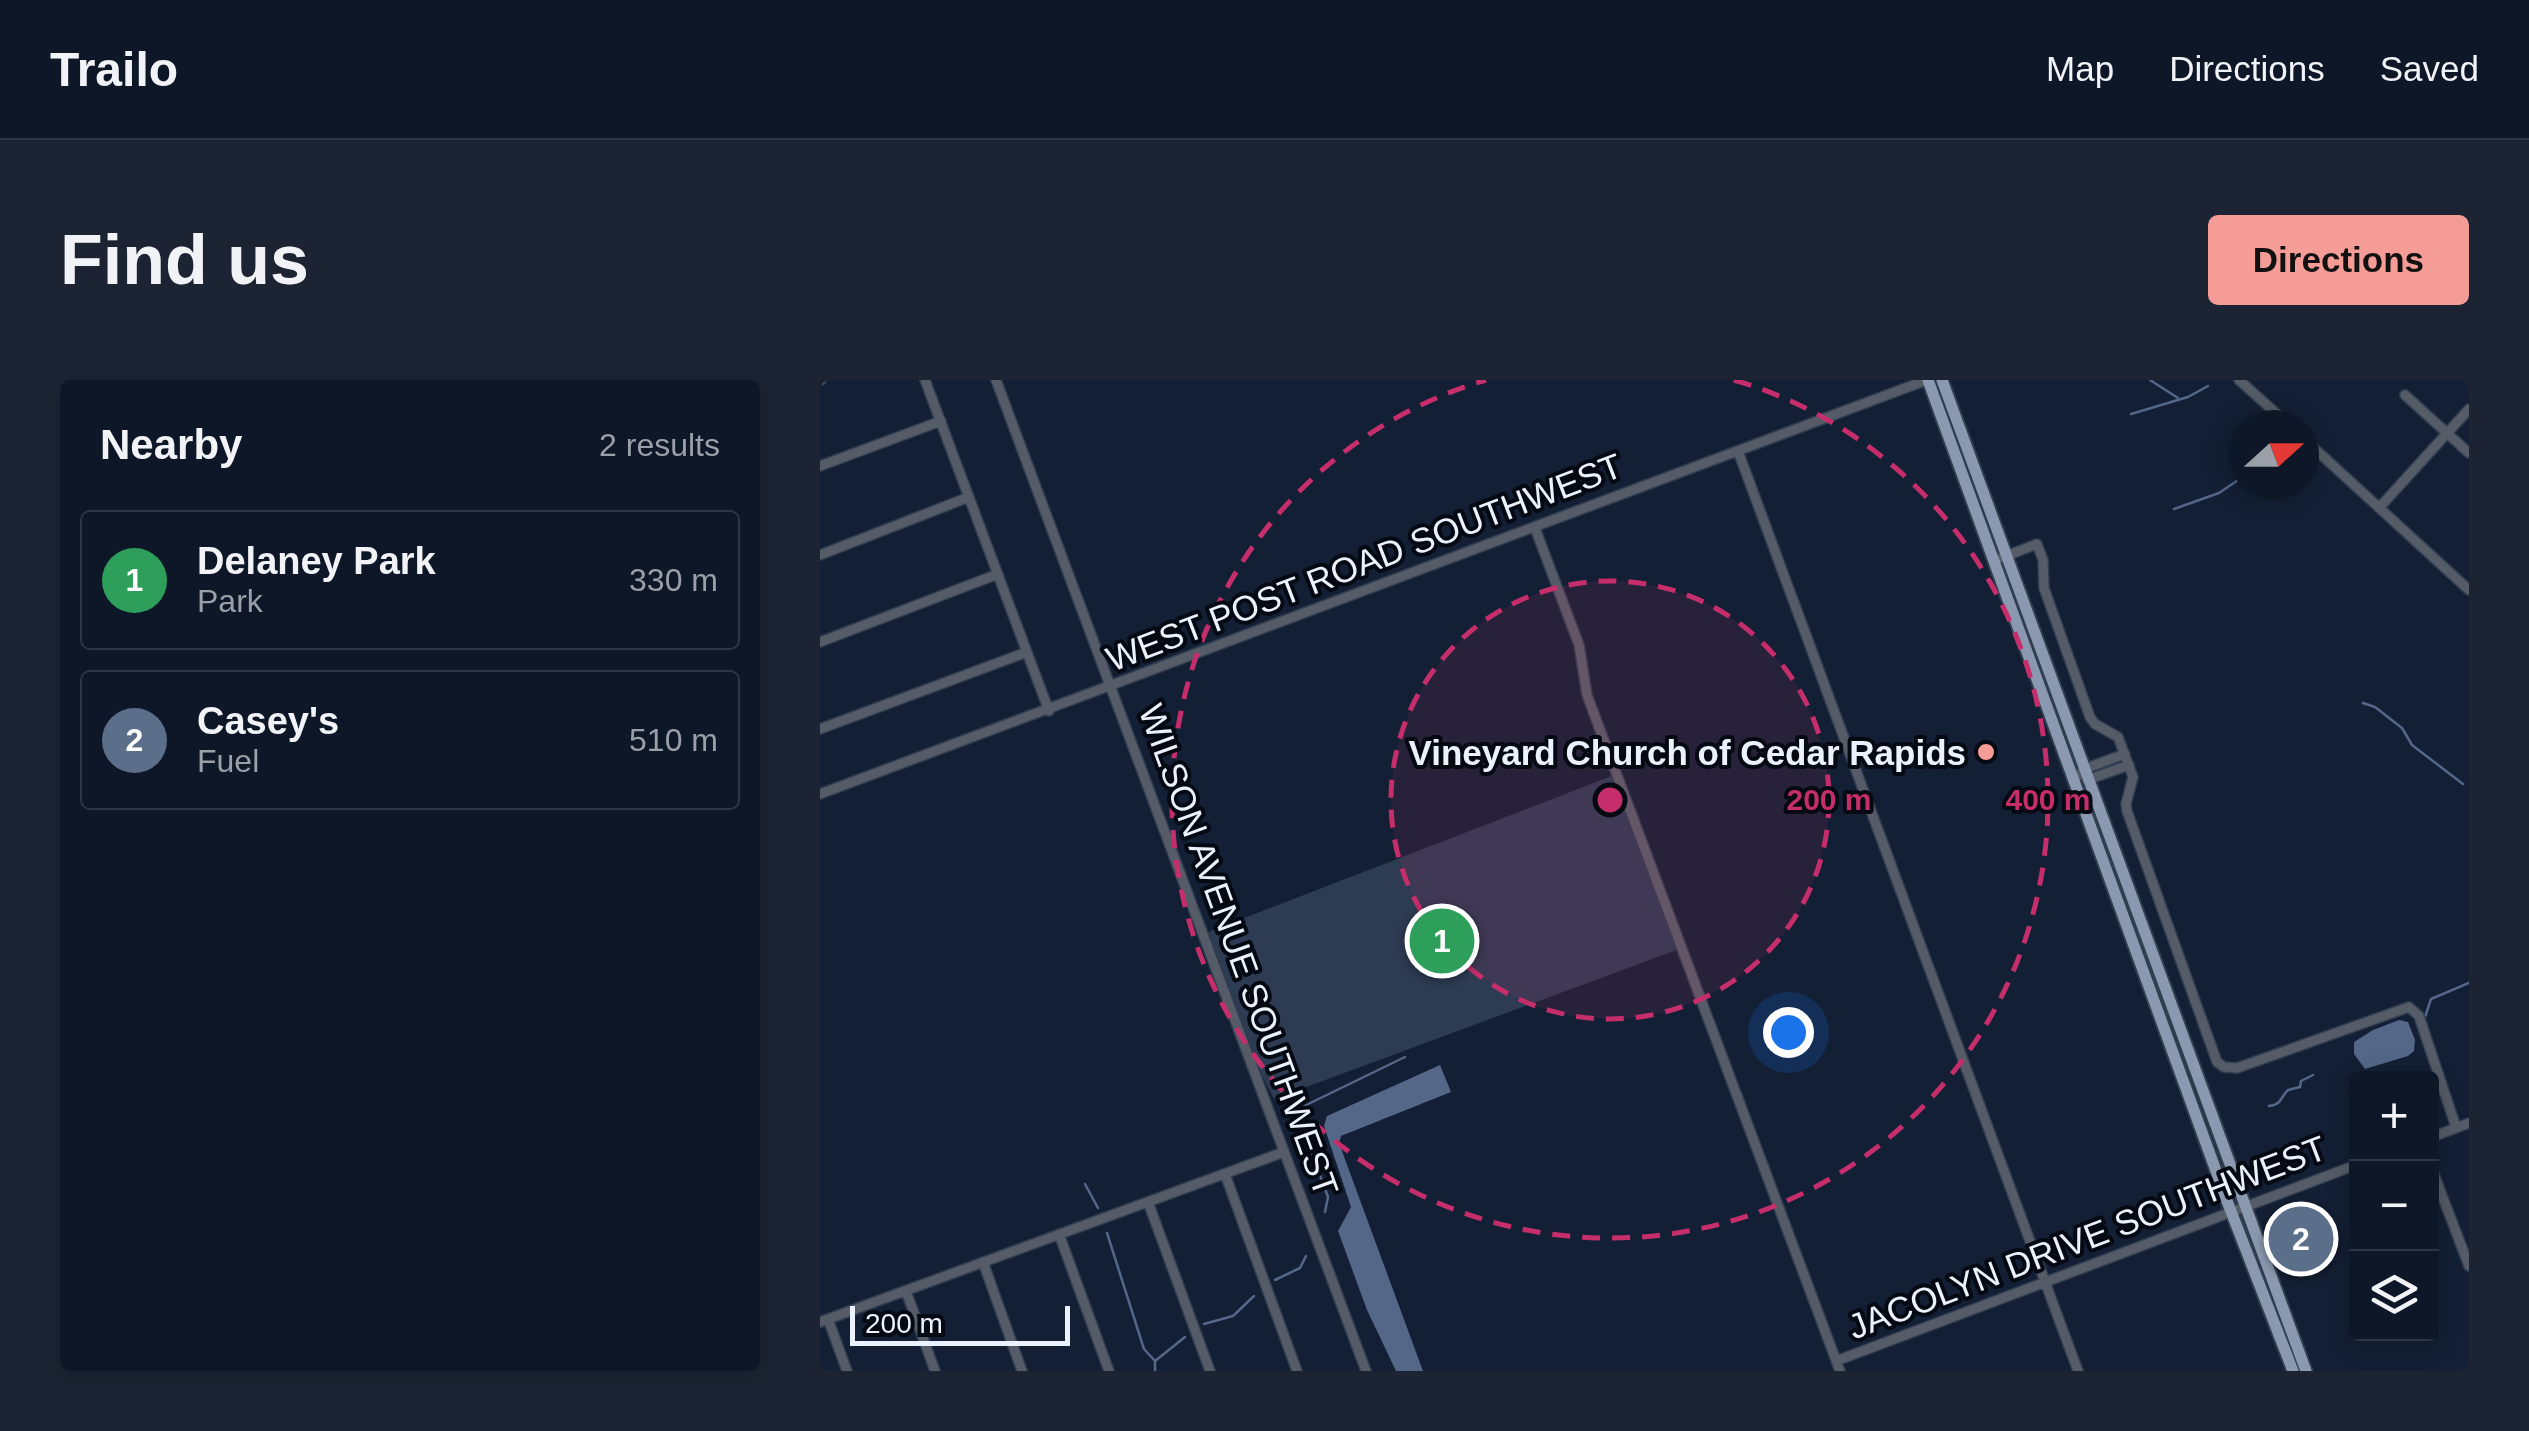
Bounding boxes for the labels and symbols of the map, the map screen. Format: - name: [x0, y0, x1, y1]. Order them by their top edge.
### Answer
- north arrow: [2229, 410, 2319, 500]
- street label: WEST POST ROAD SOUTHWEST: [1101, 445, 1627, 679]
- street label: WILSON AVENUE SOUTHWEST: [1132, 699, 1346, 1201]
- place label: Vineyard Church of Cedar Rapids: [1408, 733, 1966, 772]
- marker: Vineyard Church of Cedar Rapids: [1975, 741, 1997, 763]
- centre of rings: [1592, 782, 1628, 818]
- text: 200 m: [1786, 783, 1872, 816]
- text: 400 m: [2005, 783, 2091, 816]
- pin: 1: [1410, 904, 1474, 978]
- your location: [1763, 1007, 1814, 1058]
- street label: JACOLYN DRIVE SOUTHWEST: [1842, 1128, 2332, 1346]
- pin: 2: [2268, 1202, 2334, 1276]
- scale bar: [850, 1301, 1070, 1346]

